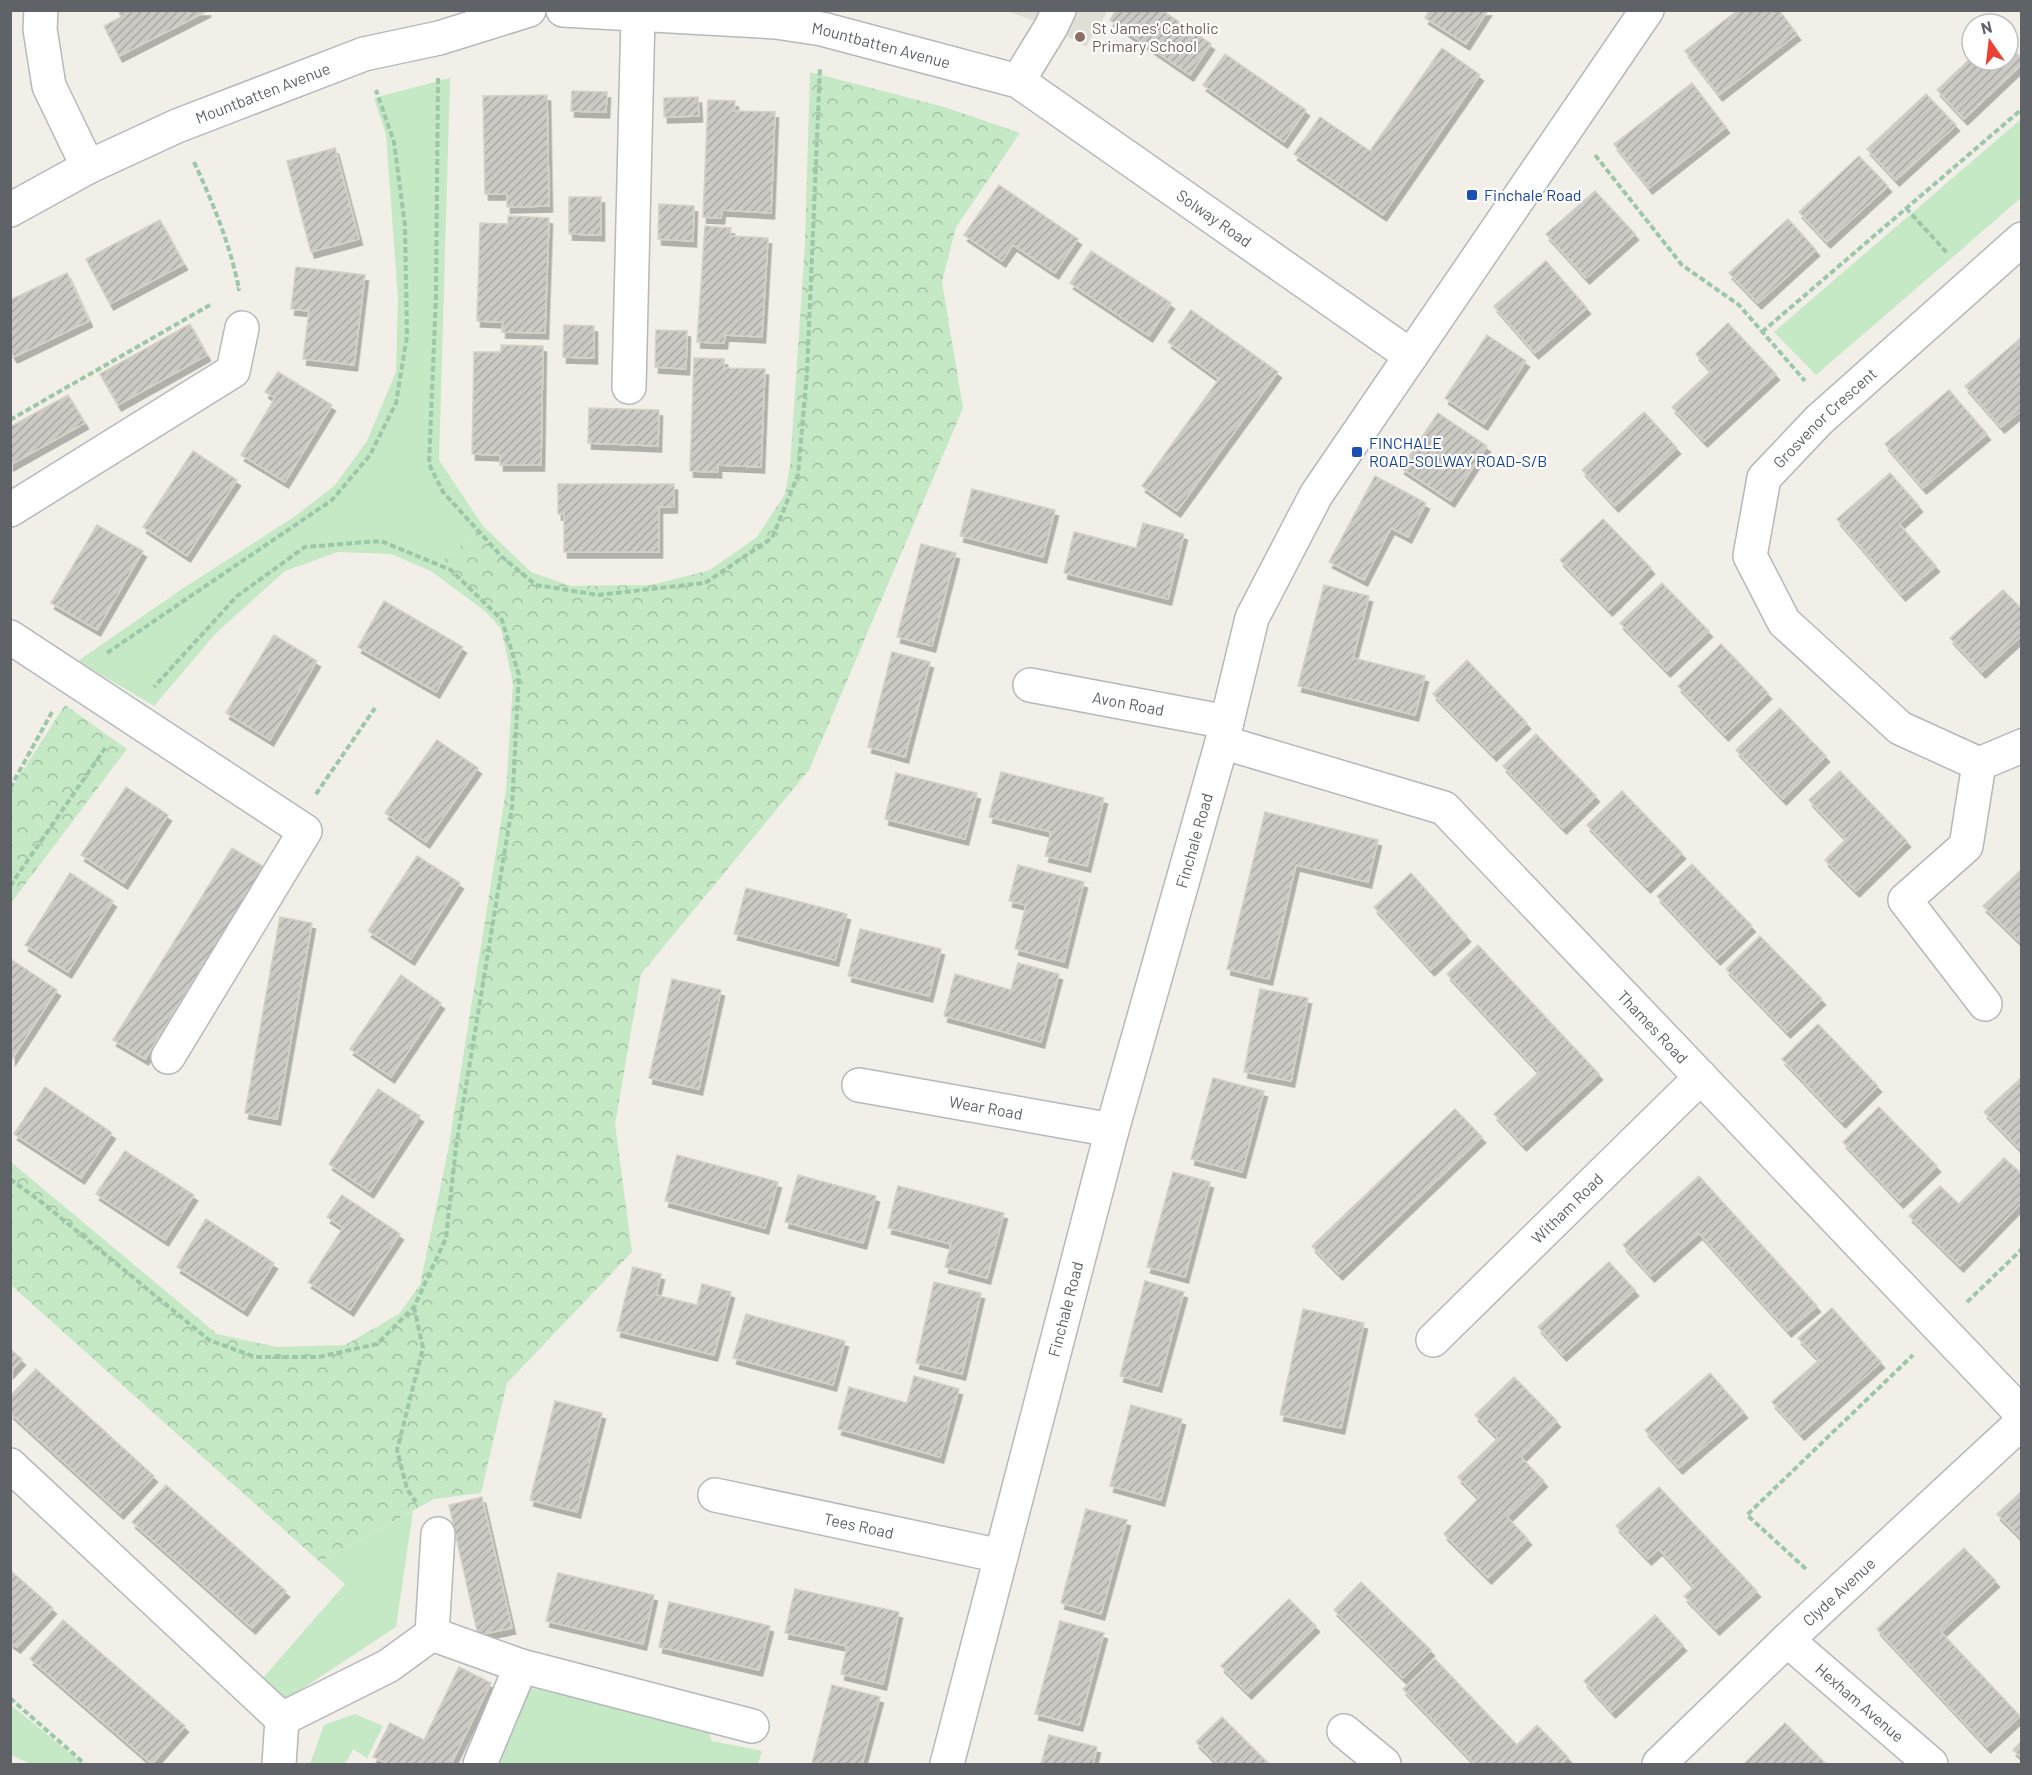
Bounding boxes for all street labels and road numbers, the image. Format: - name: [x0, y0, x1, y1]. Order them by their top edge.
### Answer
- street label: Mountbatten Avenue: [811, 18, 953, 72]
- street label: Mountbatten Avenue: [193, 58, 333, 127]
- street label: Solway Road: [1173, 185, 1256, 251]
- street label: Grosvenor Crescent: [1769, 363, 1880, 472]
- street label: Avon Road: [1091, 687, 1166, 719]
- street label: Finchale Road: [1171, 791, 1216, 890]
- street label: Thames Road: [1614, 986, 1692, 1067]
- street label: Wear Road: [948, 1091, 1024, 1123]
- street label: Witham Road: [1527, 1169, 1607, 1247]
- street label: Finchale Road: [1043, 1259, 1086, 1359]
- street label: Tees Road: [822, 1508, 896, 1542]
- street label: Clyde Avenue: [1798, 1553, 1879, 1630]
- street label: Hexham Avenue: [1812, 1659, 1908, 1746]

